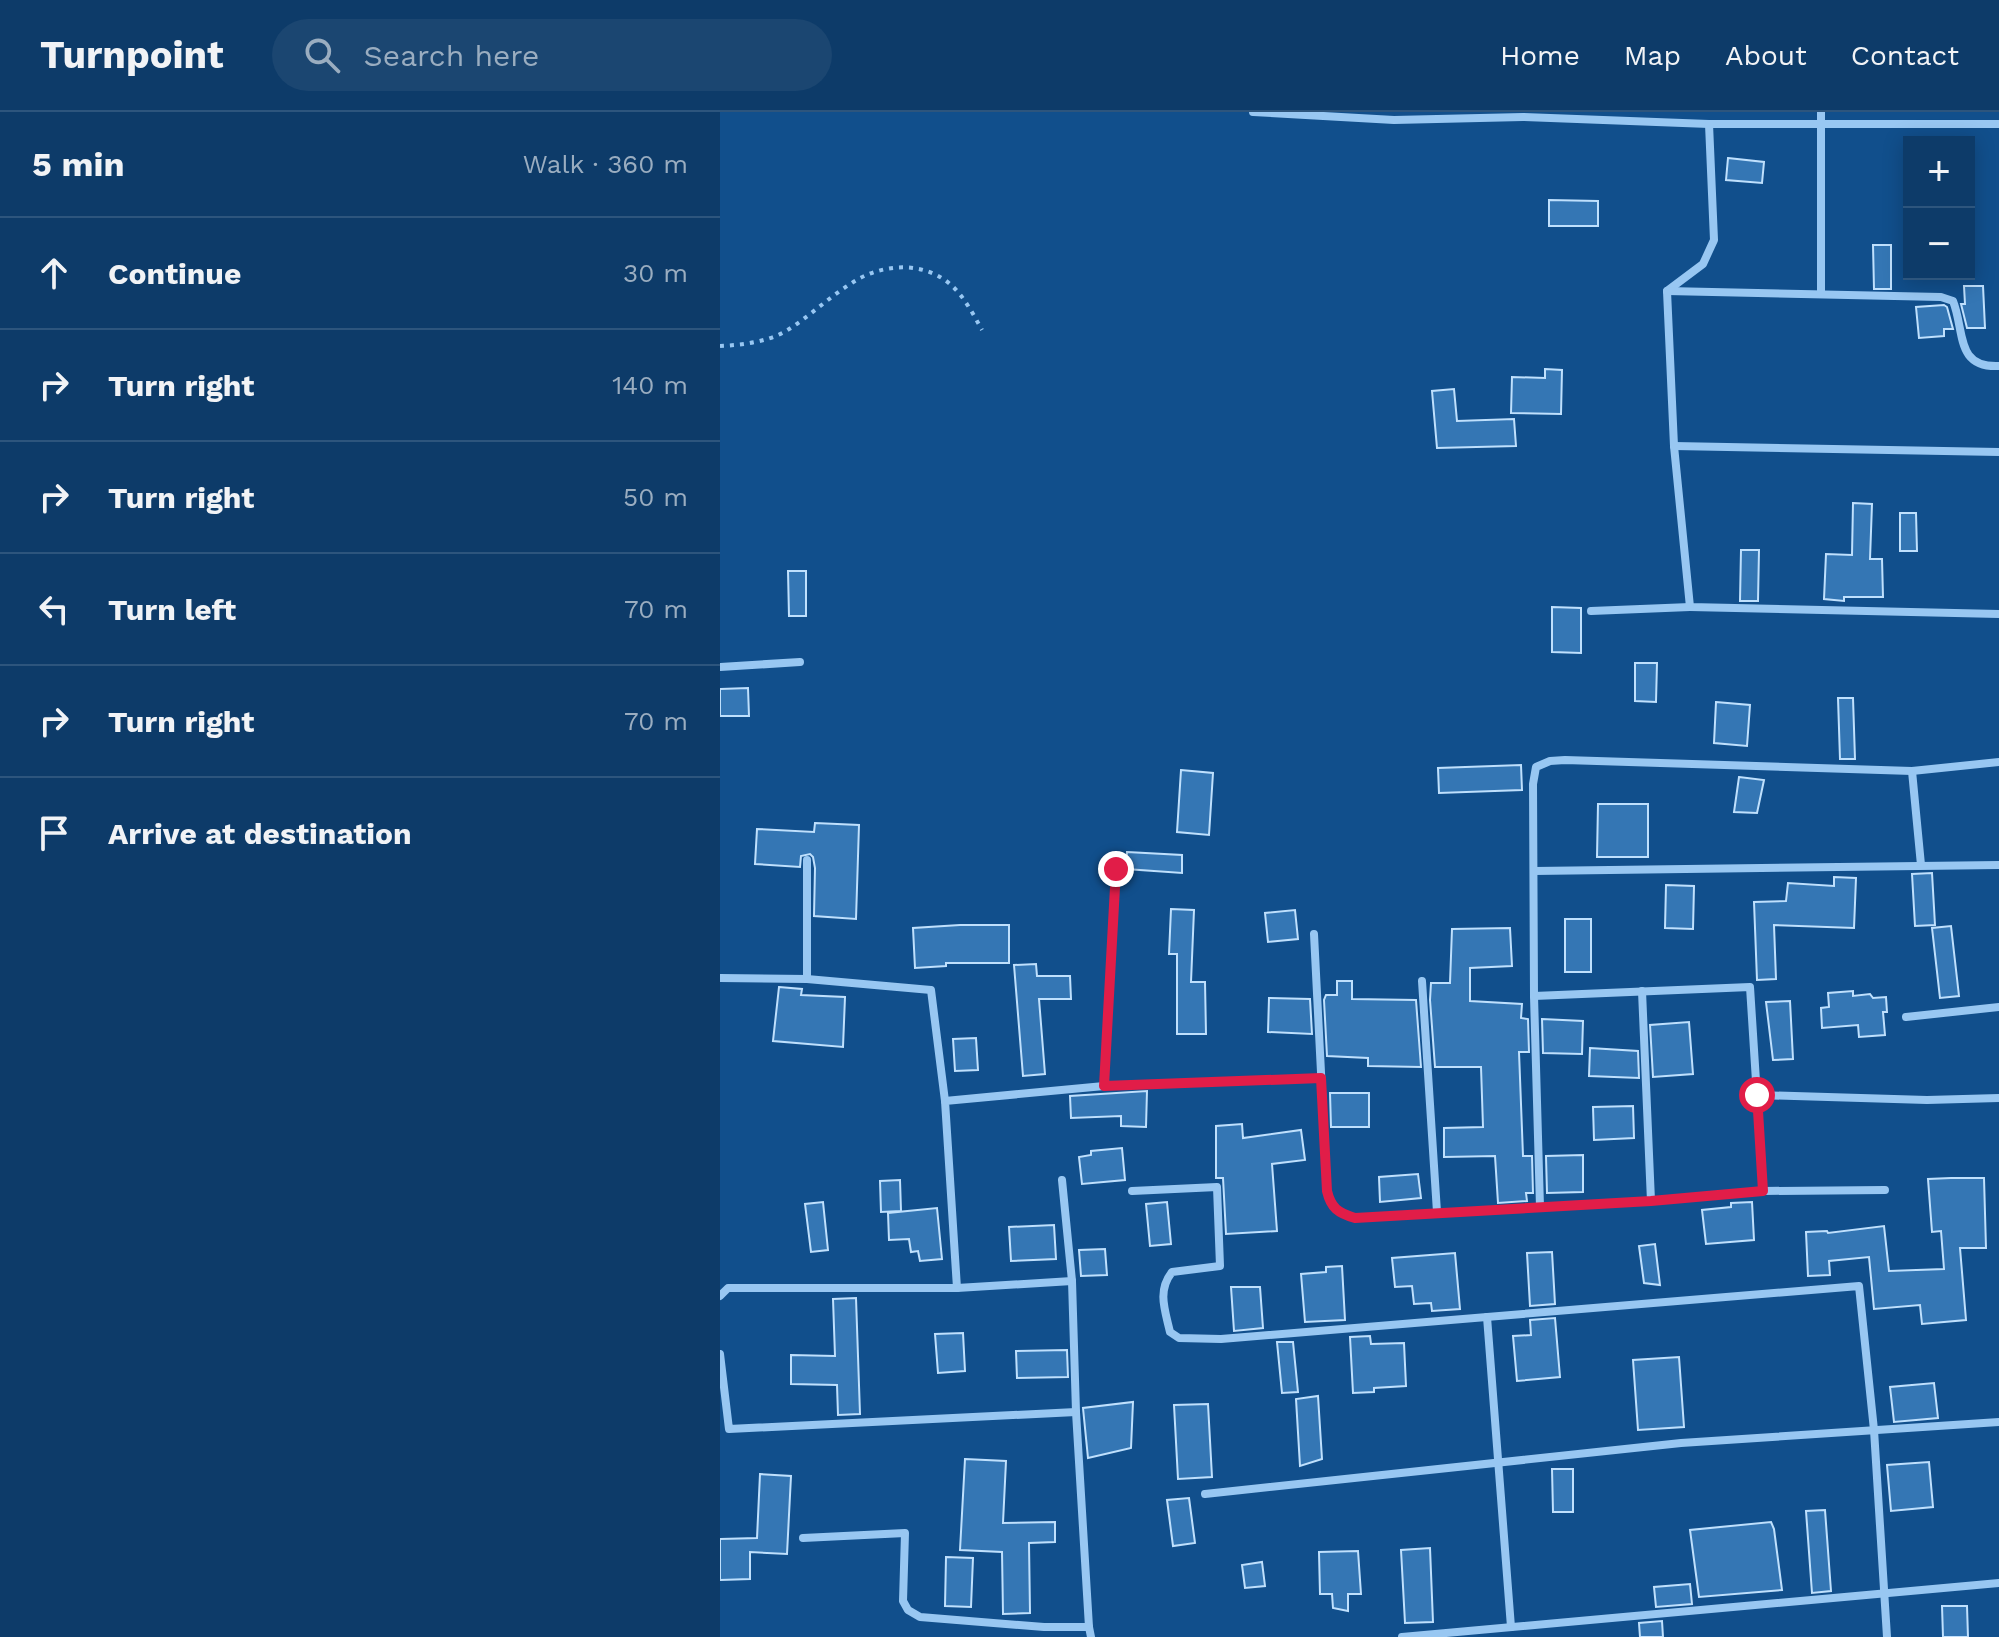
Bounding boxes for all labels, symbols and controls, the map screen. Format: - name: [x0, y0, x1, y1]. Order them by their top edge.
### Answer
- search box: [272, 19, 832, 91]
- text: Turnpoint: [40, 33, 224, 77]
- icon: search: [300, 33, 344, 77]
- text: Search here: [364, 38, 539, 73]
- text: Home: [1500, 39, 1580, 72]
- text: Map: [1624, 39, 1681, 72]
- text: About: [1725, 39, 1807, 72]
- text: Contact: [1851, 39, 1959, 72]
- map controls: [1903, 136, 1975, 280]
- button: +: [1903, 136, 1975, 208]
- text: 5 min: [32, 144, 125, 184]
- text: Walk · 360 m: [523, 149, 688, 179]
- button: −: [1903, 208, 1975, 280]
- icon: ahead: [32, 251, 76, 295]
- text: Continue: [108, 256, 241, 291]
- text: 30 m: [623, 258, 688, 288]
- icon: right: [32, 363, 76, 407]
- text: Turn right: [108, 368, 254, 403]
- text: 140 m: [612, 370, 688, 400]
- icon: right: [32, 475, 76, 519]
- text: Turn right: [108, 480, 254, 515]
- text: 50 m: [623, 482, 688, 512]
- icon: left: [32, 587, 76, 631]
- text: Turn left: [108, 592, 236, 627]
- text: 70 m: [624, 594, 688, 624]
- icon: right: [32, 699, 76, 743]
- text: Turn right: [108, 704, 254, 739]
- text: 70 m: [624, 706, 688, 736]
- icon: arrive: [32, 811, 76, 855]
- text: Arrive at destination: [108, 816, 412, 851]
- route end: [1098, 851, 1134, 887]
- route start: [1739, 1077, 1775, 1113]

